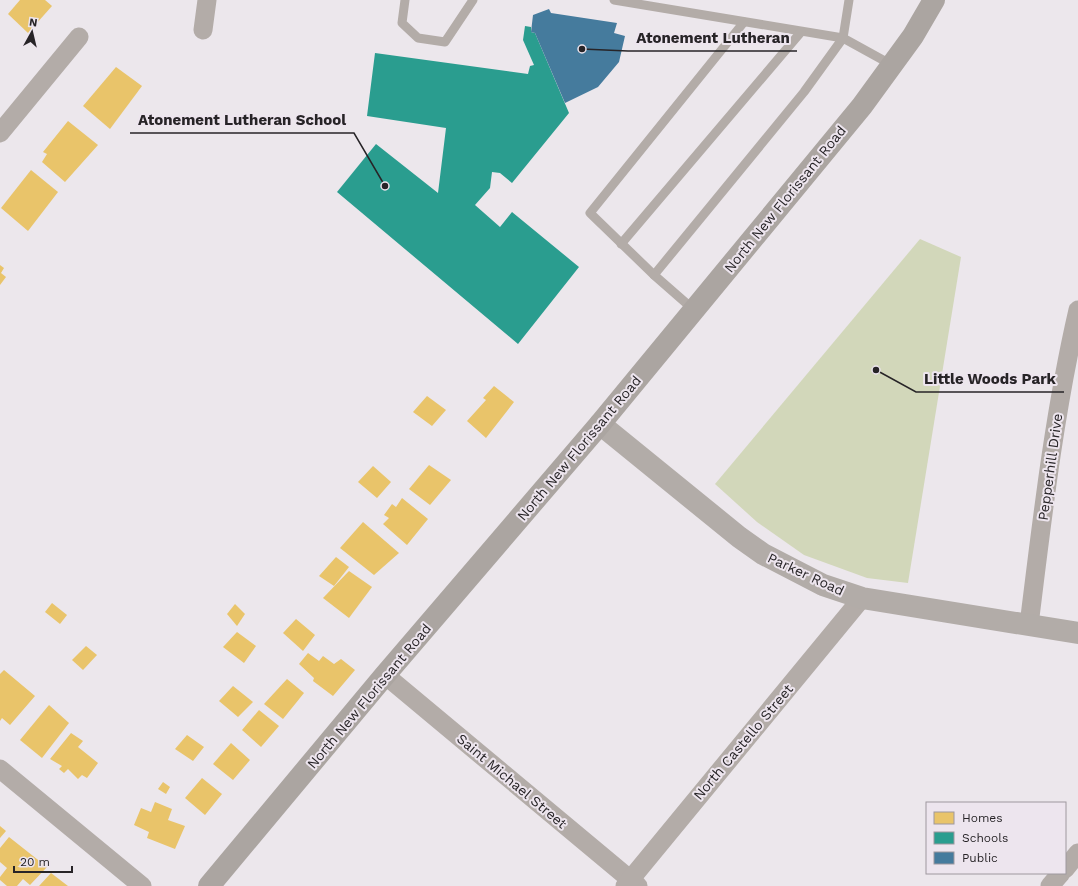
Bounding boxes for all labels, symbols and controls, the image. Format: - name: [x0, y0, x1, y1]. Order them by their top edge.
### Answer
- north arrow: [12, 12, 52, 52]
- text: N: [28, 16, 38, 30]
- callout: Atonement Lutheran: [628, 24, 797, 51]
- text: Atonement Lutheran: [636, 29, 790, 47]
- callout: Atonement Lutheran School: [130, 106, 354, 133]
- text: Atonement Lutheran School: [138, 111, 346, 129]
- street label: North New Florissant Road: [721, 122, 849, 276]
- callout: Little Woods Park: [916, 365, 1064, 392]
- text: Little Woods Park: [924, 370, 1057, 388]
- street label: North New Florissant Road: [514, 372, 644, 524]
- street label: Pepperhill Drive: [1035, 412, 1065, 522]
- street label: Parker Road: [765, 549, 847, 599]
- street label: North New Florissant Road: [304, 620, 434, 772]
- street label: North Castello Street: [690, 681, 796, 803]
- street label: Saint Michael Street: [454, 730, 570, 832]
- legend: [926, 802, 1066, 874]
- text: Homes: [962, 811, 1003, 825]
- text: Schools: [962, 831, 1008, 845]
- scale bar: [14, 848, 72, 874]
- text: Public: [962, 851, 998, 865]
- text: 20 m: [20, 855, 50, 869]

